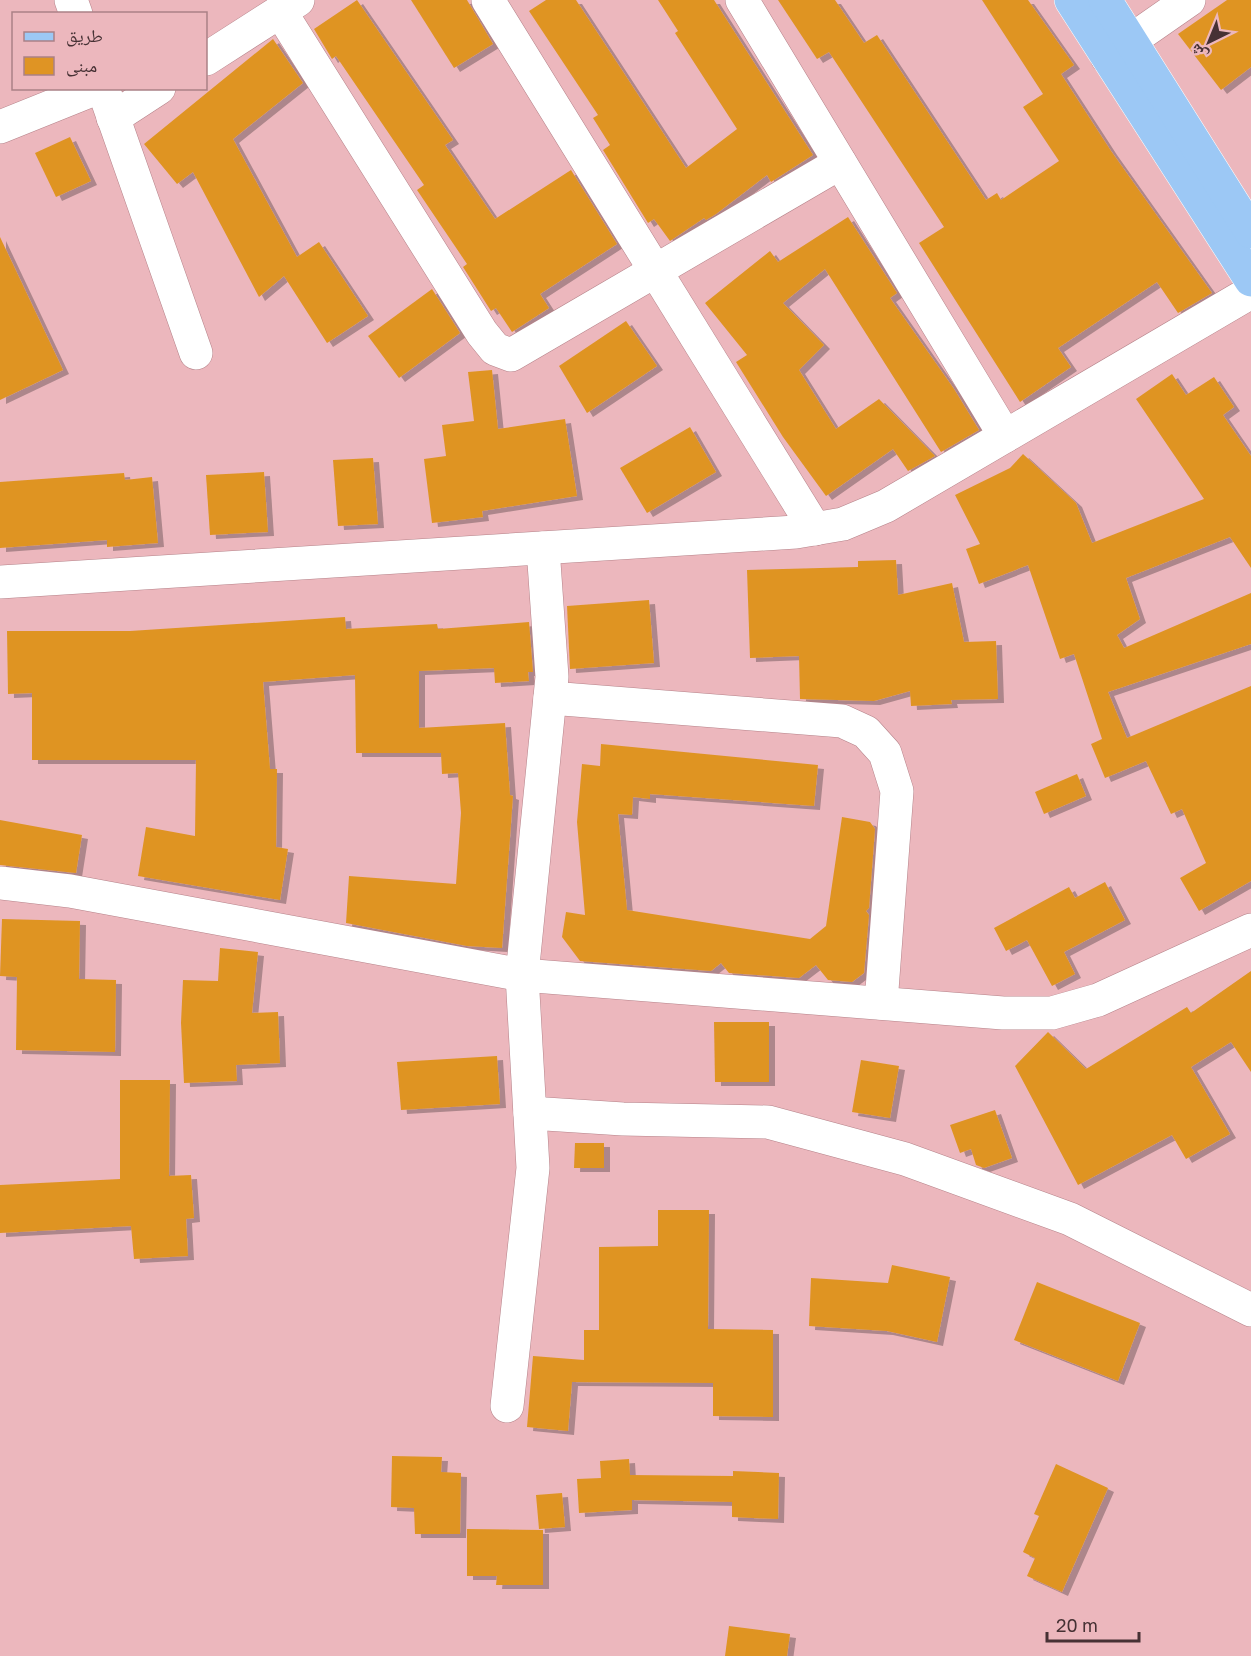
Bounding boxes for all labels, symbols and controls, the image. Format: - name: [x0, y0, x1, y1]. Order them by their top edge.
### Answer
- legend: [12, 12, 207, 90]
- north arrow: [1179, 12, 1239, 72]
- text: طريق: [66, 24, 103, 47]
- text: ش: [1186, 40, 1212, 66]
- text: مبنى: [66, 54, 97, 77]
- scale bar: [1047, 1605, 1138, 1643]
- text: 20 m: [1056, 1614, 1098, 1636]

